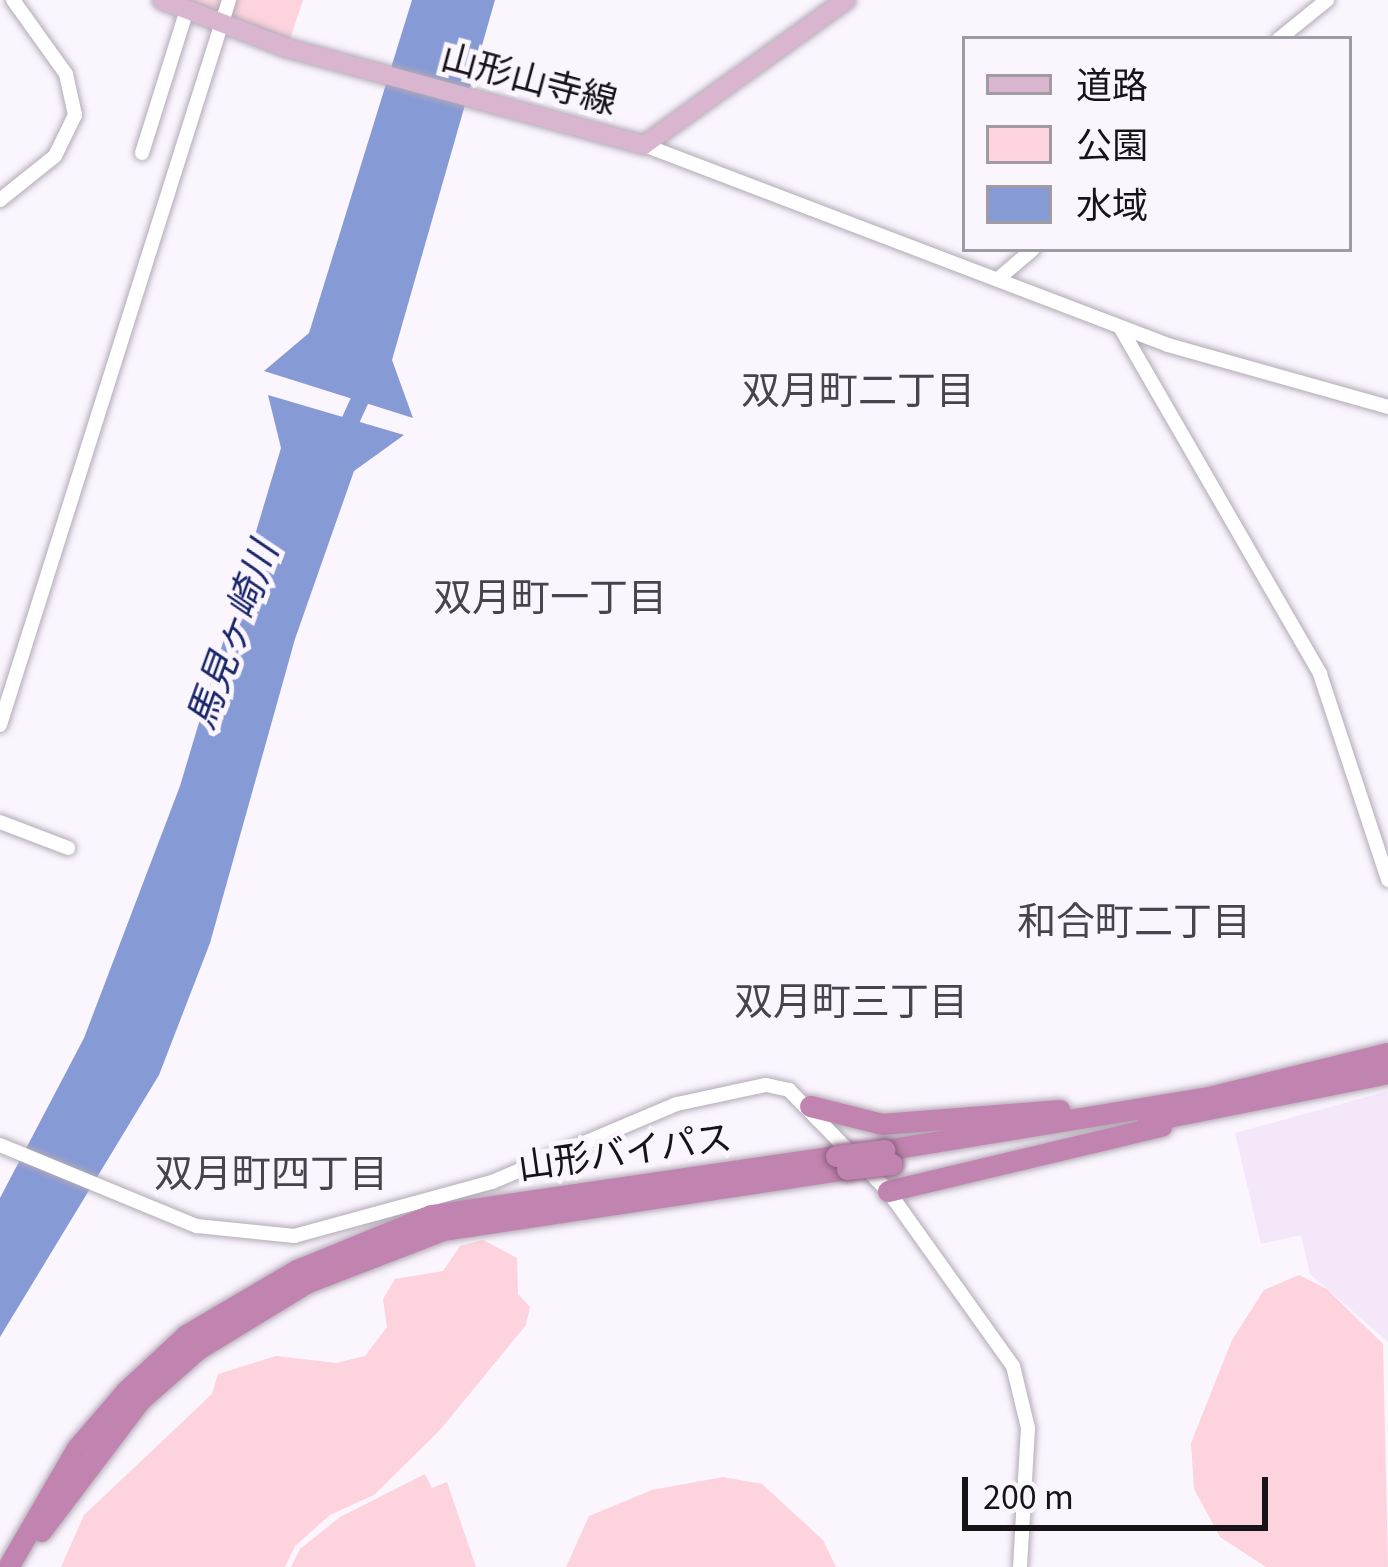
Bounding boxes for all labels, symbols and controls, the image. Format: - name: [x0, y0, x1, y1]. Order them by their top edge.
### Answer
- street label: 山形山寺線: [436, 36, 622, 124]
- legend: [962, 36, 1352, 252]
- text: 道路: [1076, 61, 1148, 112]
- text: 公園: [1076, 121, 1148, 172]
- text: 水域: [1076, 181, 1148, 232]
- district label: 双月町二丁目: [741, 369, 975, 415]
- water label: 馬見ヶ崎川: [179, 536, 289, 736]
- district label: 双月町一丁目: [433, 576, 667, 622]
- district label: 和合町二丁目: [1017, 900, 1251, 946]
- district label: 双月町三丁目: [734, 980, 968, 1026]
- street label: 山形バイパス: [515, 1117, 735, 1189]
- district label: 双月町四丁目: [154, 1152, 388, 1198]
- scale bar: [968, 1453, 1274, 1527]
- text: 200 m: [983, 1472, 1074, 1523]

